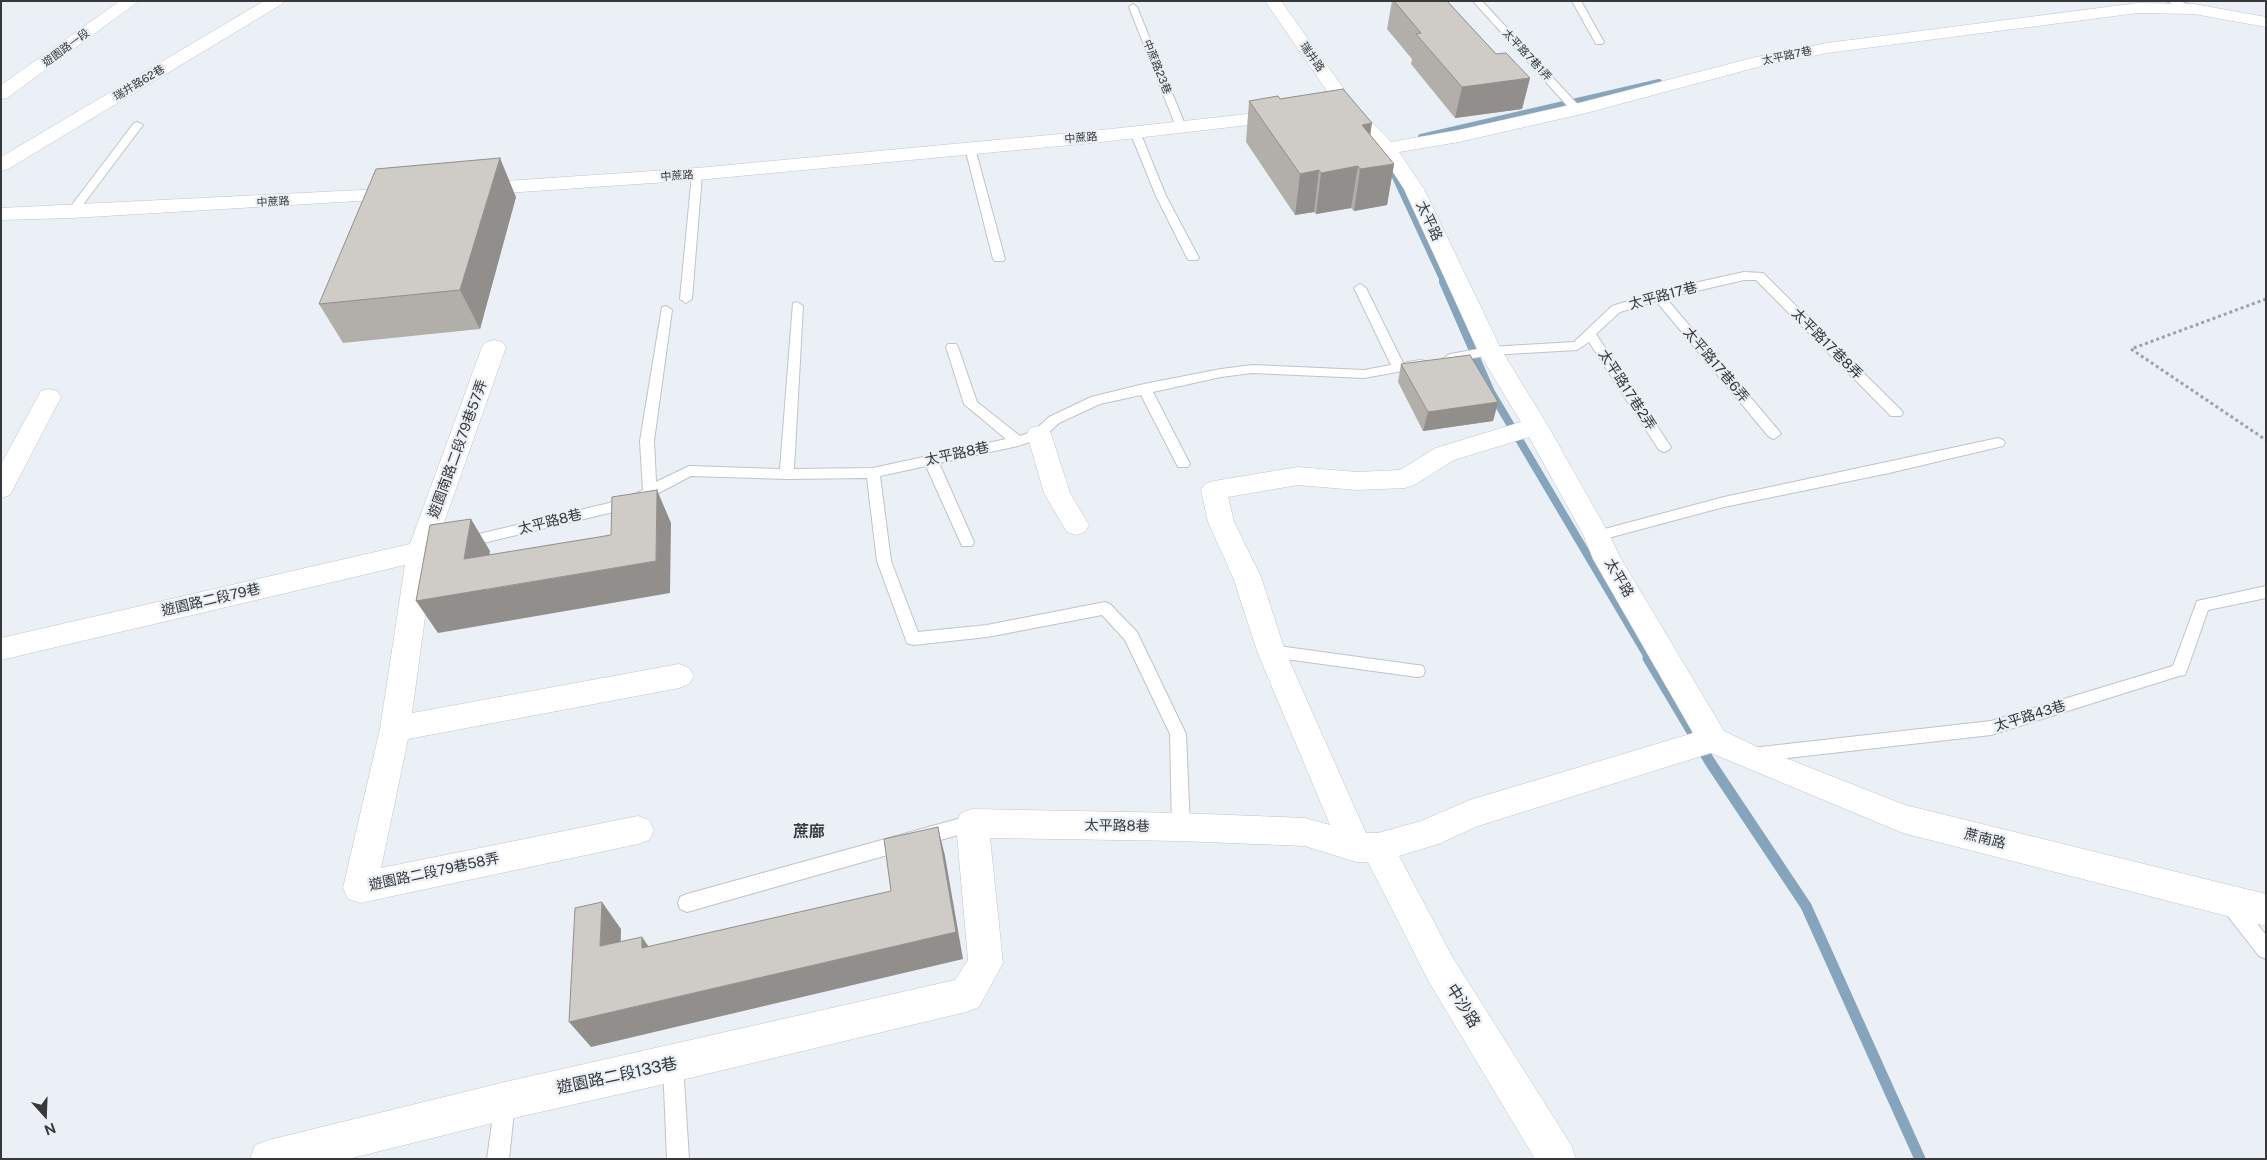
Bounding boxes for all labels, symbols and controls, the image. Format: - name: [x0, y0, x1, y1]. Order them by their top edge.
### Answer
- street label: 遊園路一段: [40, 26, 92, 70]
- street label: 太平路7巷1弄: [1500, 26, 1554, 84]
- street label: 中蔗路23巷: [1140, 38, 1174, 96]
- street label: 瑞井路: [1297, 40, 1327, 74]
- street label: 太平路7巷: [1761, 44, 1813, 68]
- street label: 瑞井路62巷: [111, 63, 167, 103]
- street label: 中蔗路: [1064, 130, 1098, 146]
- street label: 中蔗路: [660, 168, 694, 184]
- street label: 中蔗路: [256, 195, 290, 209]
- street label: 太平路: [1413, 198, 1445, 244]
- street label: 太平路17巷: [1627, 279, 1699, 313]
- street label: 太平路17巷8弄: [1788, 305, 1866, 383]
- street label: 太平路17巷6弄: [1680, 324, 1752, 406]
- street label: 太平路17巷2弄: [1595, 347, 1659, 433]
- street label: 遊園南路二段79巷57弄: [425, 377, 491, 521]
- street label: 太平路8巷: [923, 439, 991, 469]
- street label: 太平路8巷: [516, 506, 584, 538]
- street label: 太平路: [1601, 556, 1637, 600]
- street label: 遊園路二段79巷: [160, 580, 262, 620]
- street label: 太平路43巷: [1992, 697, 2068, 735]
- street label: 太平路8巷: [1084, 817, 1150, 835]
- district label: 蔗廍: [793, 822, 825, 842]
- street label: 蔗南路: [1963, 826, 2007, 852]
- street label: 遊園路二段79巷58弄: [367, 850, 501, 894]
- street label: 中沙路: [1442, 981, 1484, 1031]
- street label: 遊園路二段133巷: [555, 1054, 679, 1098]
- north arrow: [20, 1090, 70, 1140]
- text: N: [42, 1120, 58, 1138]

